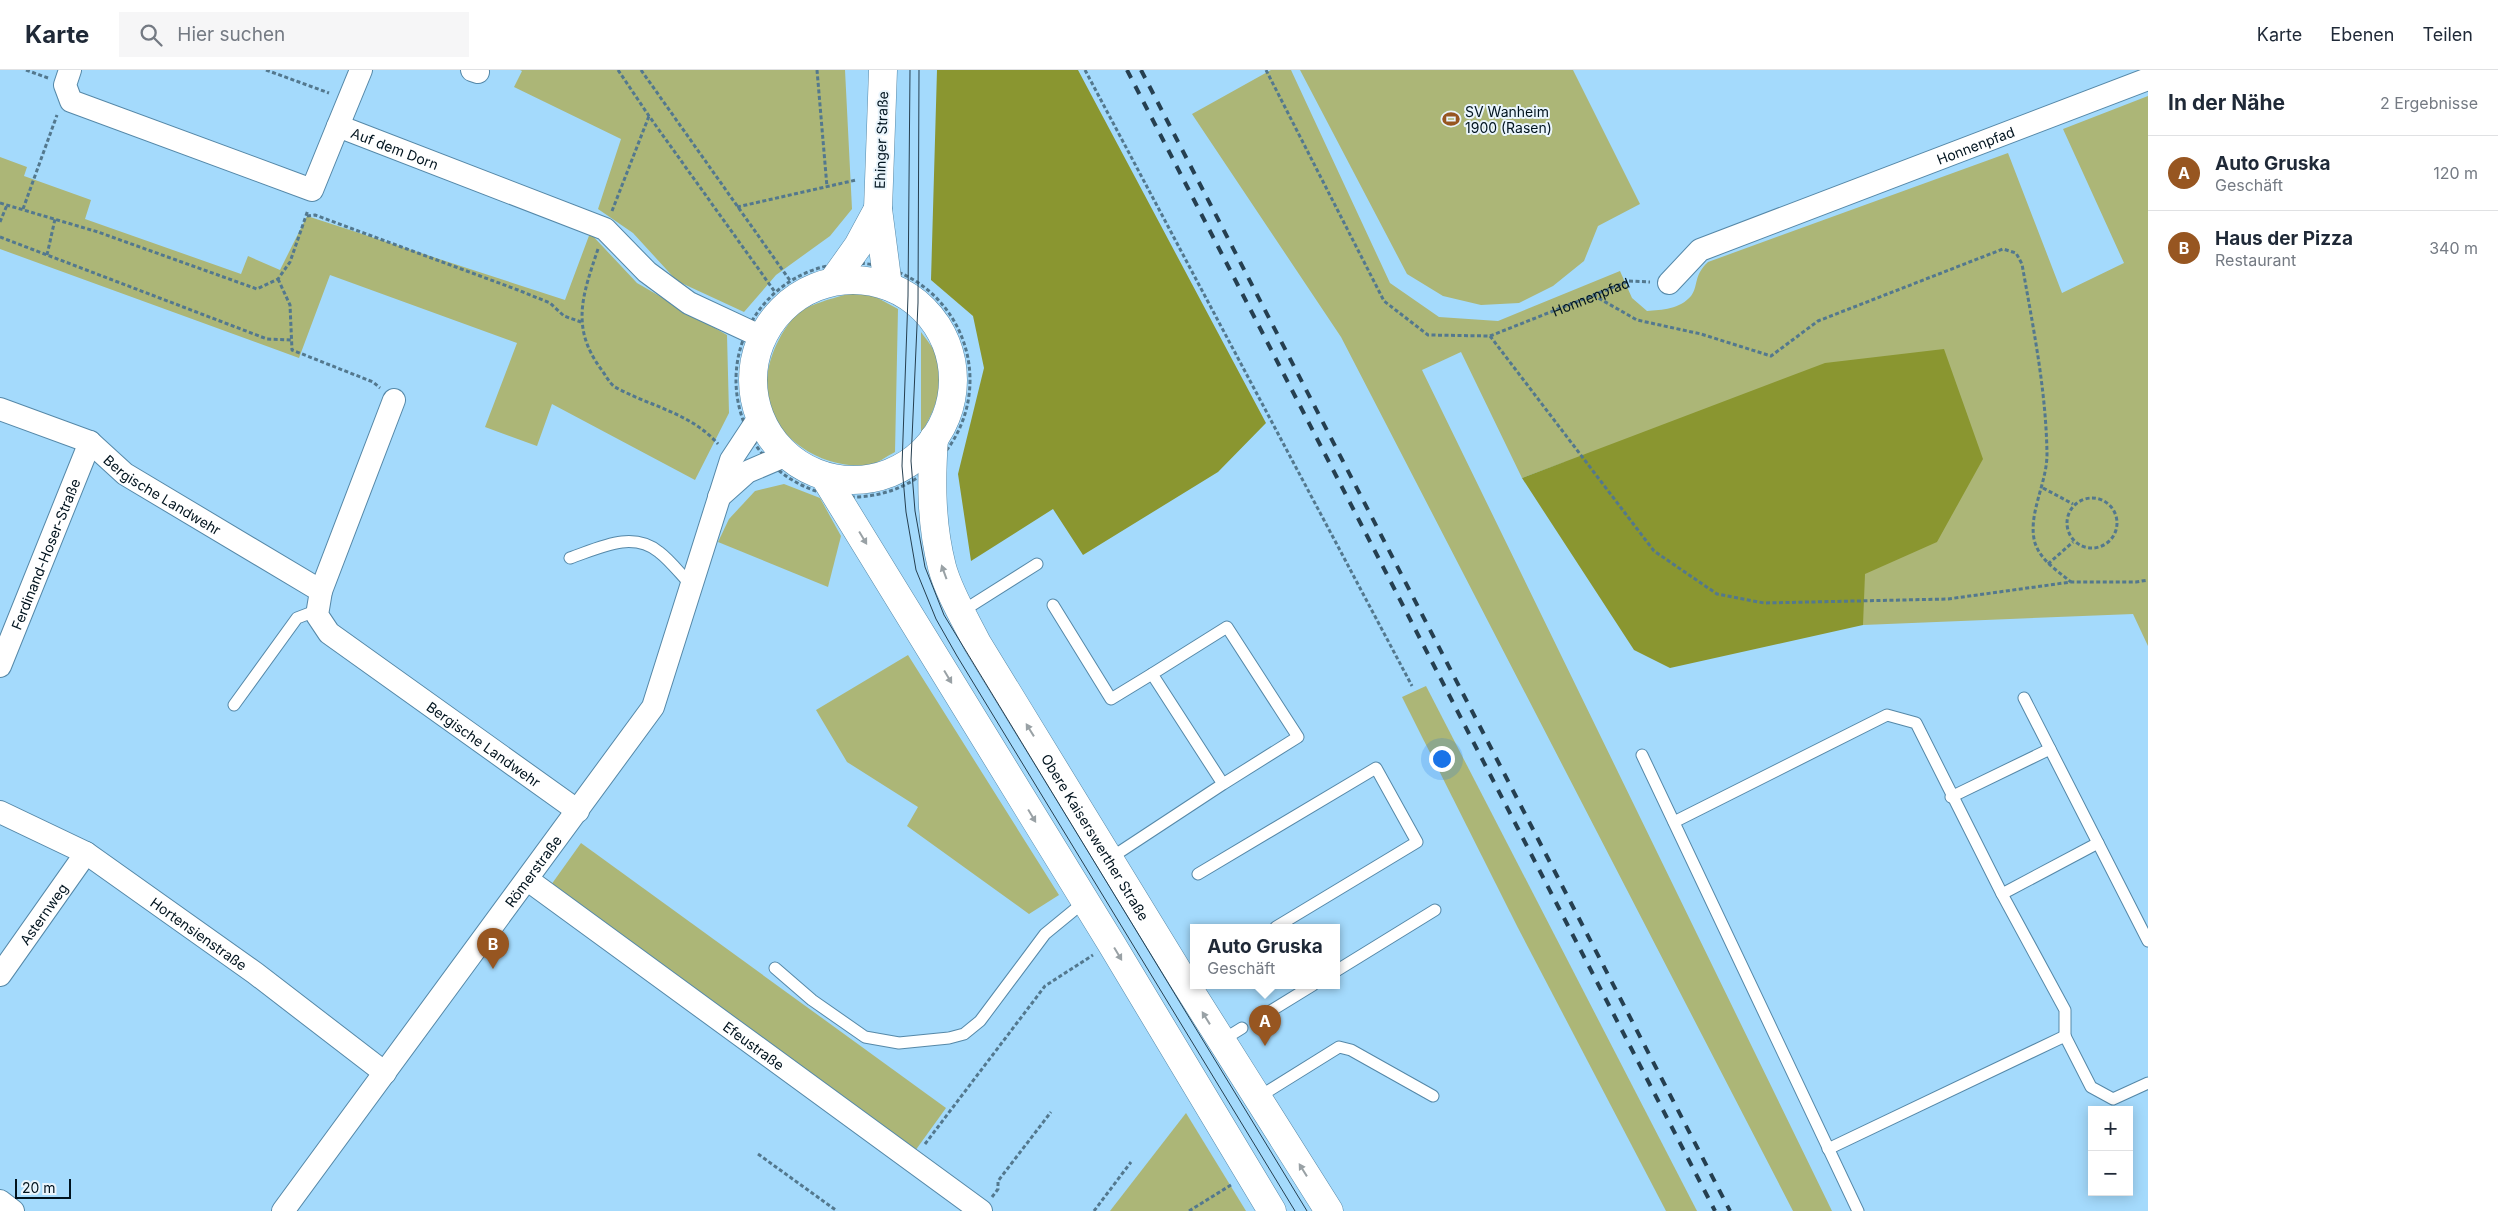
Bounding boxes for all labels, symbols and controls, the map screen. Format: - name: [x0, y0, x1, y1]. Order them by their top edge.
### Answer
- search box: [119, 12, 469, 57]
- text: Karte: [25, 20, 89, 49]
- icon: search: [137, 21, 165, 49]
- text: Hier suchen: [177, 23, 285, 46]
- text: Karte: [2257, 24, 2302, 45]
- text: Ebenen: [2330, 24, 2394, 45]
- text: Teilen: [2422, 24, 2473, 45]
- text: In der Nähe: [2168, 90, 2285, 115]
- street label: Ehinger Straße: [871, 91, 891, 189]
- text: 2 Ergebnisse: [2380, 93, 2478, 113]
- place label: SV Wanheim 1900 (Rasen): [1465, 103, 1552, 136]
- sports icon: SV Wanheim 1900 (Rasen): [1441, 109, 1461, 129]
- street label: Honnenpfad: [1934, 122, 2017, 167]
- street label: Auf dem Dorn: [349, 123, 441, 173]
- text: Auto Gruska: [2215, 152, 2330, 175]
- text: A: [2178, 163, 2190, 183]
- text: 120 m: [2433, 163, 2478, 183]
- text: Geschäft: [2215, 175, 2283, 195]
- text: Haus der Pizza: [2215, 227, 2353, 250]
- text: B: [2179, 238, 2189, 258]
- text: 340 m: [2429, 238, 2478, 258]
- text: Restaurant: [2215, 250, 2296, 270]
- street label: Honnenpfad: [1549, 273, 1632, 319]
- street label: Bergische Landwehr: [101, 451, 224, 538]
- street label: Ferdinand-Hoser-Straße: [7, 476, 83, 632]
- one-way arrow: [859, 532, 868, 545]
- one-way arrow: [940, 564, 948, 579]
- one-way arrow: [943, 671, 952, 684]
- street label: Bergische Landwehr: [424, 697, 544, 790]
- one-way arrow: [1026, 723, 1035, 736]
- your location: [1429, 746, 1455, 772]
- street label: Obere Kaiserswerther Straße: [1038, 750, 1153, 923]
- one-way arrow: [1027, 809, 1037, 822]
- street label: Römerstraße: [501, 832, 565, 910]
- street label: Asternweg: [16, 880, 71, 948]
- street label: Hortensienstraße: [148, 893, 251, 973]
- popup: [1190, 924, 1340, 989]
- pin: B: [477, 928, 509, 969]
- text: Auto Gruska: [1207, 935, 1323, 958]
- one-way arrow: [1113, 947, 1122, 960]
- text: Geschäft: [1207, 958, 1275, 978]
- pin: A: [1249, 1005, 1281, 1046]
- one-way arrow: [1202, 1011, 1211, 1024]
- street label: Efeustraße: [720, 1017, 788, 1073]
- map controls: [2088, 1106, 2133, 1196]
- button: +: [2088, 1106, 2133, 1151]
- button: −: [2088, 1151, 2133, 1196]
- one-way arrow: [1298, 1163, 1307, 1176]
- scale bar: [15, 1176, 71, 1199]
- text: 20 m: [22, 1179, 56, 1196]

